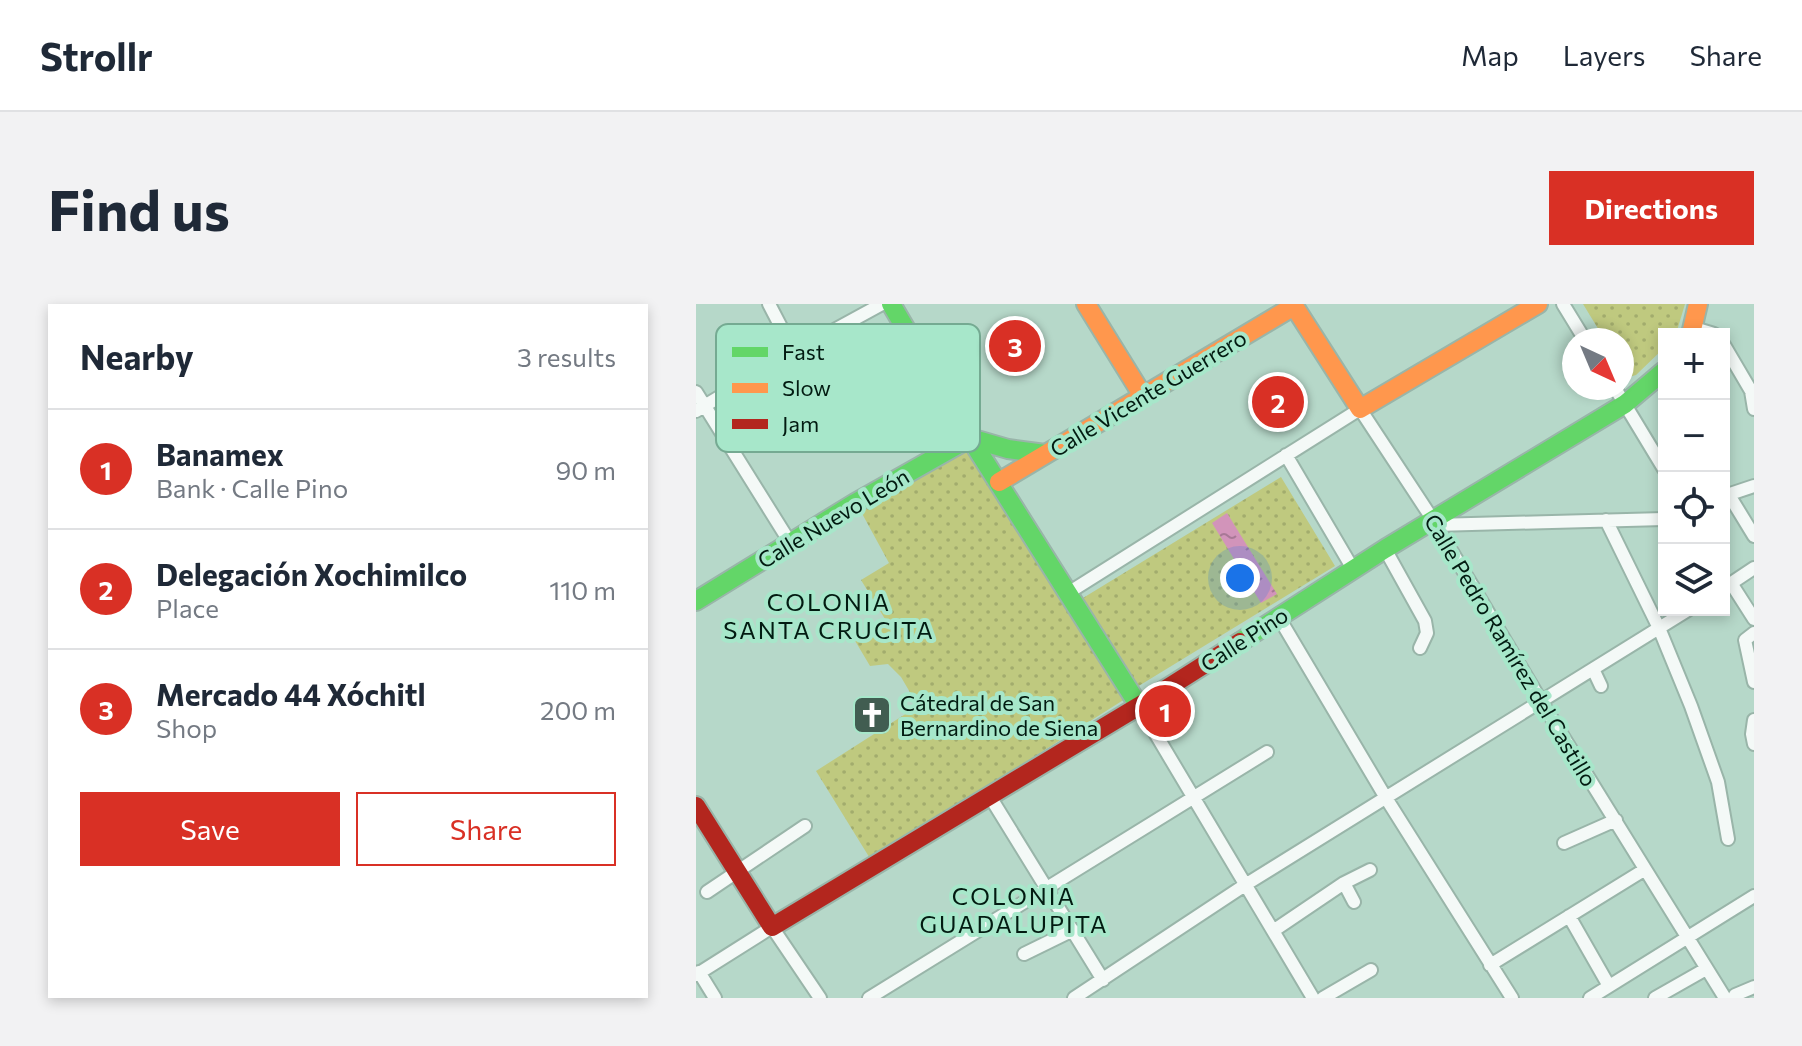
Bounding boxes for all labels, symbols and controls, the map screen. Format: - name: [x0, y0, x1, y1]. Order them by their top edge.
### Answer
- text: Strollr: [40, 32, 153, 79]
- text: Map: [1461, 38, 1519, 72]
- text: Layers: [1563, 38, 1645, 72]
- text: Share: [1689, 38, 1762, 72]
- button: Directions: [1549, 171, 1754, 245]
- text: Find us: [48, 174, 230, 243]
- pin: 3: [989, 316, 1041, 376]
- legend: [716, 324, 980, 452]
- street label: Calle Vicente Guerrero: [1045, 324, 1251, 462]
- north arrow: [1562, 328, 1634, 400]
- map controls: [1658, 328, 1730, 616]
- button: +: [1658, 328, 1730, 400]
- text: Nearby: [80, 335, 194, 377]
- text: Fast: [782, 338, 825, 365]
- text: 3 results: [517, 341, 616, 372]
- pin: 2: [1252, 372, 1304, 432]
- text: Slow: [782, 374, 831, 401]
- button: −: [1658, 400, 1730, 472]
- text: Jam: [782, 410, 819, 437]
- text: Banamex: [156, 435, 284, 472]
- text: 1: [100, 454, 112, 485]
- text: 90 m: [556, 454, 616, 485]
- street label: Calle Nuevo León: [752, 462, 914, 574]
- text: Bank · Calle Pino: [156, 472, 348, 503]
- button: locate: [1658, 472, 1730, 544]
- street label: Calle Pedro Ramírez del Castillo: [1419, 509, 1603, 791]
- button: layers: [1658, 544, 1730, 616]
- text: Delegación Xochimilco: [156, 555, 467, 592]
- your location: [1220, 558, 1260, 598]
- text: 2: [99, 574, 113, 605]
- text: 110 m: [549, 574, 616, 605]
- district label: COLONIA SANTA CRUCITA: [723, 587, 935, 644]
- text: Place: [156, 592, 219, 623]
- street label: Calle Pino: [1195, 601, 1293, 677]
- text: Mercado 44 Xóchitl: [156, 675, 426, 712]
- pin: 1: [1139, 681, 1191, 741]
- place label: Cátedral de San Bernardino de Siena: [900, 689, 1098, 741]
- text: 3: [98, 694, 114, 725]
- text: 200 m: [540, 694, 616, 725]
- church icon: Cátedral de San Bernardino de Siena: [851, 694, 893, 736]
- text: Shop: [156, 712, 217, 743]
- button: Save: [80, 792, 340, 866]
- button: Share: [356, 792, 616, 866]
- district label: COLONIA GUADALUPITA: [919, 881, 1109, 938]

